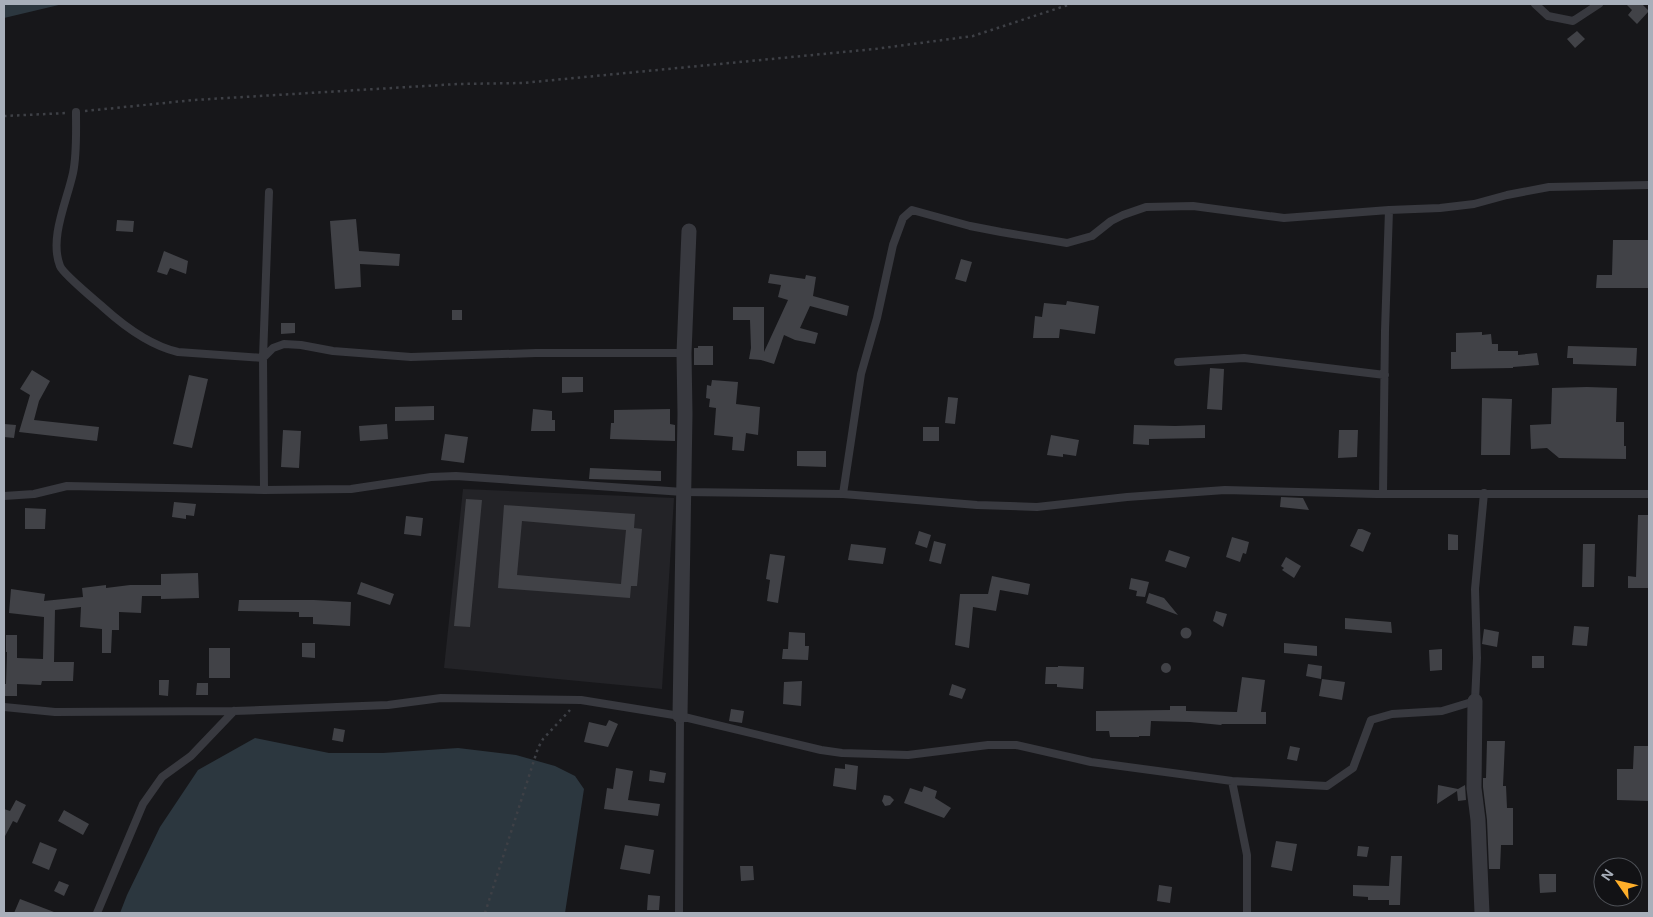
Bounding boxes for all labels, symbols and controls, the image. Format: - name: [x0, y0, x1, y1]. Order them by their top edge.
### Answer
- north arrow: [1593, 857, 1643, 907]
- text: N: [1598, 866, 1617, 883]

